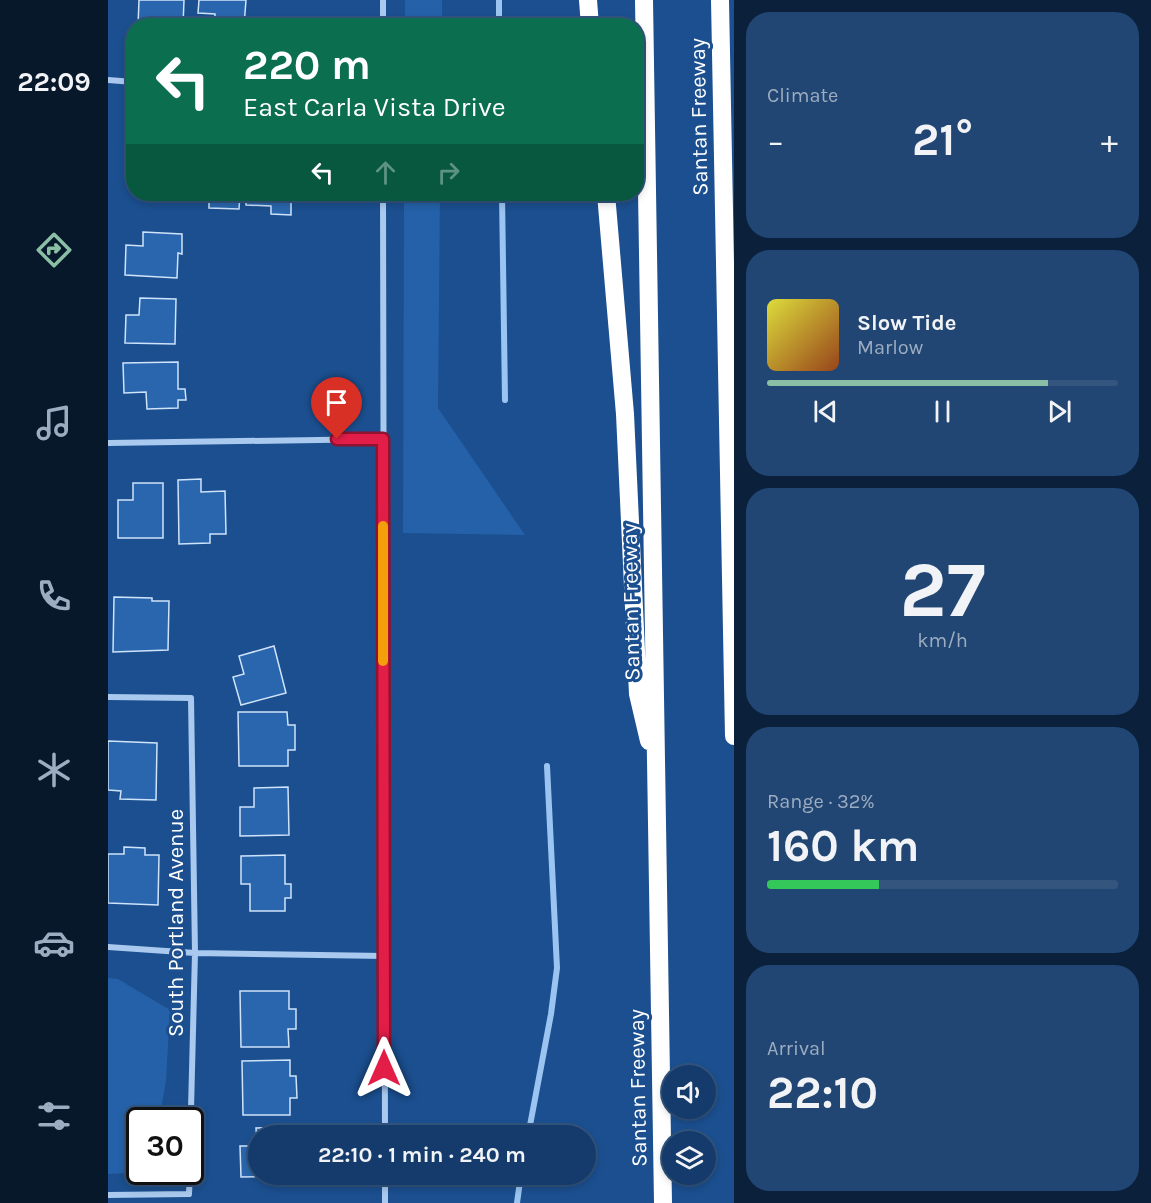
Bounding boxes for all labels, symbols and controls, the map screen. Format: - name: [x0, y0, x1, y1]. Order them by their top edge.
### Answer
- street label: Santan Freeway: [685, 38, 713, 196]
- text: 220 m: [243, 40, 371, 90]
- icon: left: [144, 42, 222, 120]
- text: 22:09: [17, 66, 91, 98]
- text: Climate: [767, 84, 838, 107]
- text: East Carla Vista Drive: [243, 91, 506, 123]
- text: 21°: [912, 114, 973, 166]
- text: −: [767, 122, 784, 160]
- text: +: [1101, 122, 1118, 160]
- icon: left: [306, 156, 339, 189]
- icon: ahead: [369, 156, 402, 189]
- icon: right: [432, 156, 465, 189]
- icon: directions: [33, 229, 75, 271]
- text: Slow Tide: [857, 310, 957, 336]
- text: Marlow: [857, 336, 923, 359]
- pin: [311, 377, 362, 439]
- icon: arrive: [320, 386, 353, 419]
- icon: previous: [809, 395, 842, 428]
- icon: pause: [926, 395, 959, 428]
- icon: next: [1043, 395, 1076, 428]
- icon: music: [33, 402, 75, 444]
- street label: Santan Freeway: [617, 523, 645, 681]
- text: 27: [900, 544, 986, 636]
- icon: phone: [33, 575, 75, 617]
- text: km/h: [917, 629, 968, 652]
- icon: climate: [33, 749, 75, 791]
- text: Range · 32%: [767, 790, 875, 813]
- street label: South Portland Avenue: [163, 809, 189, 1037]
- text: 160 km: [767, 820, 920, 872]
- icon: car: [33, 922, 75, 964]
- street label: Santan Freeway: [624, 1009, 652, 1167]
- position arrow: [352, 1036, 416, 1100]
- text: Arrival: [767, 1037, 826, 1060]
- map controls: [662, 1065, 716, 1185]
- button: sound: [662, 1065, 716, 1119]
- text: 22:10: [767, 1067, 878, 1119]
- icon: filters: [33, 1095, 75, 1137]
- speed limit sign: 30: [126, 1107, 204, 1185]
- button: layers: [662, 1131, 716, 1185]
- text: 22:10 · 1 min · 240 m: [318, 1142, 526, 1168]

